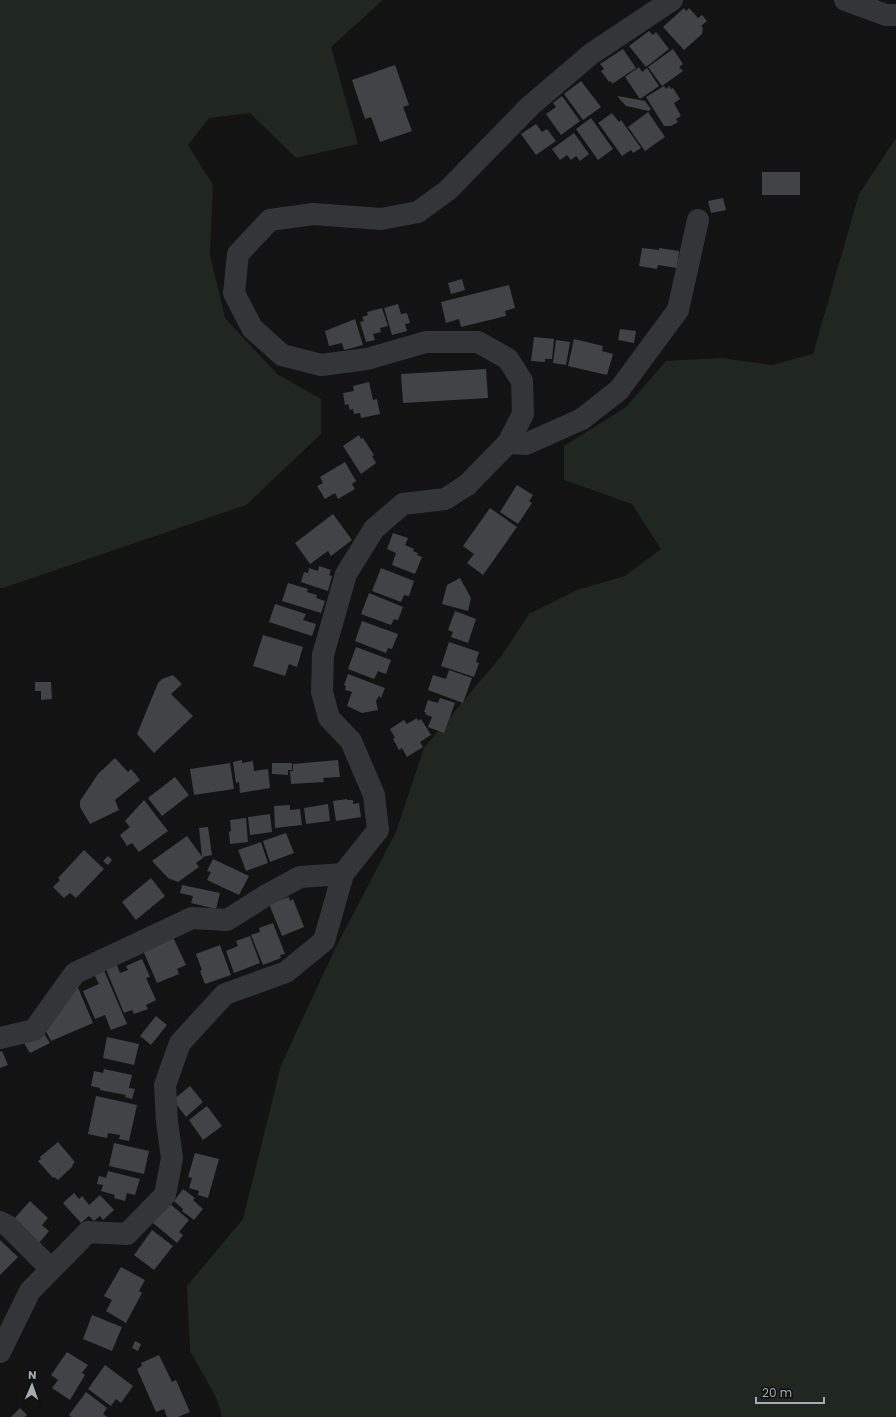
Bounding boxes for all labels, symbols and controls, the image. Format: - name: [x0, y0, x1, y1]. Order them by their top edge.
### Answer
- north arrow: [12, 1365, 52, 1405]
- text: N: [28, 1367, 37, 1383]
- scale bar: [756, 1379, 824, 1405]
- text: 20 m: [762, 1384, 792, 1401]

